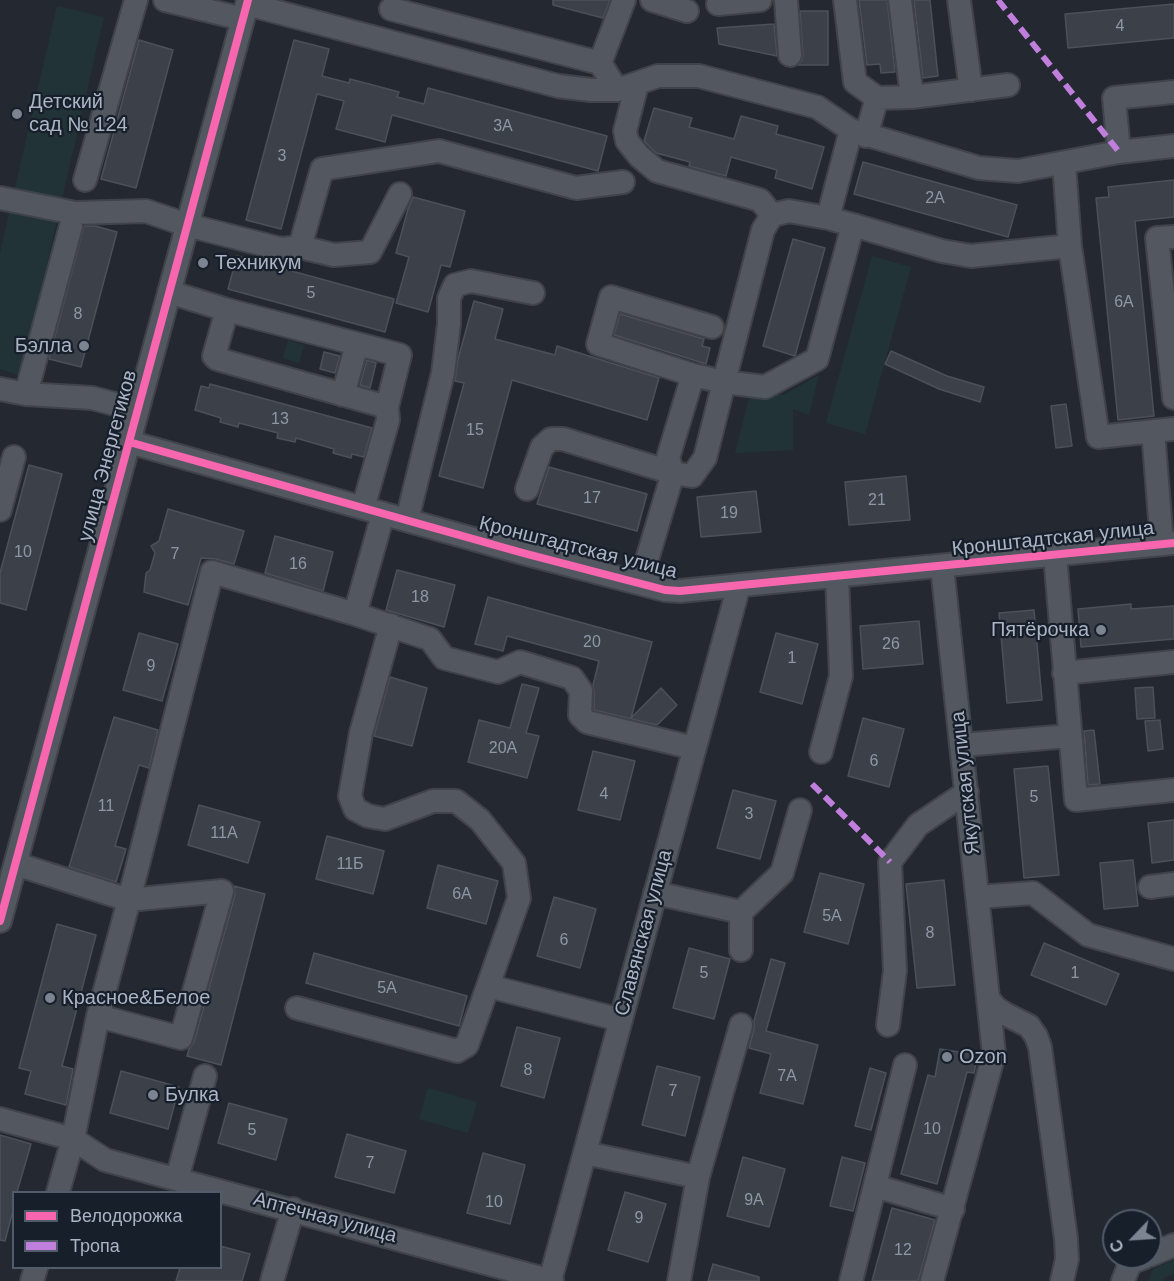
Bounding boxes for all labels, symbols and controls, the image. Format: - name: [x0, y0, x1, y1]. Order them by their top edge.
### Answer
- house number: 4: [1116, 17, 1124, 37]
- place label: Детский сад № 124: [29, 90, 128, 137]
- marker: Детский сад № 124: [10, 107, 24, 121]
- house number: 3А: [493, 117, 513, 137]
- house number: 3: [278, 147, 286, 167]
- house number: 2А: [925, 189, 945, 209]
- place label: Техникум: [215, 251, 301, 275]
- marker: Техникум: [196, 256, 210, 270]
- house number: 5: [307, 284, 315, 304]
- house number: 6А: [1114, 293, 1134, 313]
- house number: 8: [74, 305, 82, 325]
- place label: Бэлла: [15, 334, 72, 358]
- marker: Бэлла: [77, 339, 91, 353]
- street label: улица Энергетиков: [74, 368, 142, 544]
- house number: 13: [271, 410, 289, 430]
- house number: 15: [466, 421, 484, 441]
- house number: 17: [583, 489, 601, 509]
- house number: 21: [868, 491, 886, 511]
- house number: 19: [720, 504, 738, 524]
- street label: Кронштадтская улица: [476, 512, 680, 584]
- street label: Кронштадтская улица: [951, 516, 1155, 562]
- house number: 10: [14, 543, 32, 563]
- house number: 7: [171, 545, 179, 565]
- house number: 16: [289, 555, 307, 575]
- house number: 18: [411, 588, 429, 608]
- place label: Пятёрочка: [991, 618, 1089, 642]
- marker: Пятёрочка: [1094, 623, 1108, 637]
- house number: 20: [583, 633, 601, 653]
- house number: 26: [882, 635, 900, 655]
- house number: 1: [788, 649, 796, 669]
- house number: 9: [147, 657, 155, 677]
- street label: Якутская улица: [947, 710, 985, 856]
- house number: 20А: [489, 739, 517, 759]
- house number: 6: [870, 752, 878, 772]
- house number: 4: [600, 785, 608, 805]
- house number: 5: [1030, 788, 1038, 808]
- house number: 11: [98, 797, 114, 817]
- house number: 3: [745, 805, 753, 825]
- house number: 11А: [210, 824, 238, 844]
- street label: Славянская улица: [610, 847, 678, 1019]
- house number: 11Б: [336, 855, 364, 875]
- house number: 6А: [452, 885, 472, 905]
- house number: 5А: [822, 907, 842, 927]
- house number: 8: [926, 924, 934, 944]
- house number: 6: [560, 931, 568, 951]
- house number: 5: [700, 964, 708, 984]
- house number: 1: [1071, 964, 1079, 984]
- house number: 5А: [377, 979, 397, 999]
- place label: Красное&Белое: [62, 986, 210, 1010]
- marker: Красное&Белое: [43, 991, 57, 1005]
- place label: Ozon: [959, 1045, 1007, 1069]
- marker: Ozon: [940, 1050, 954, 1064]
- house number: 8: [524, 1061, 532, 1081]
- house number: 7А: [777, 1067, 797, 1087]
- house number: 7: [669, 1082, 677, 1102]
- place label: Булка: [165, 1083, 219, 1107]
- marker: Булка: [146, 1088, 160, 1102]
- house number: 10: [923, 1120, 941, 1140]
- house number: 5: [248, 1121, 256, 1141]
- house number: 7: [366, 1154, 374, 1174]
- street label: Аптечная улица: [251, 1187, 399, 1249]
- legend: [12, 1191, 222, 1269]
- house number: 9А: [744, 1191, 764, 1211]
- house number: 10: [485, 1193, 503, 1213]
- text: Велодорожка: [70, 1206, 182, 1226]
- house number: 9: [635, 1209, 643, 1229]
- north arrow: [1102, 1209, 1162, 1269]
- text: Тропа: [70, 1236, 120, 1256]
- text: С: [1107, 1237, 1127, 1255]
- house number: 12: [894, 1241, 912, 1261]

